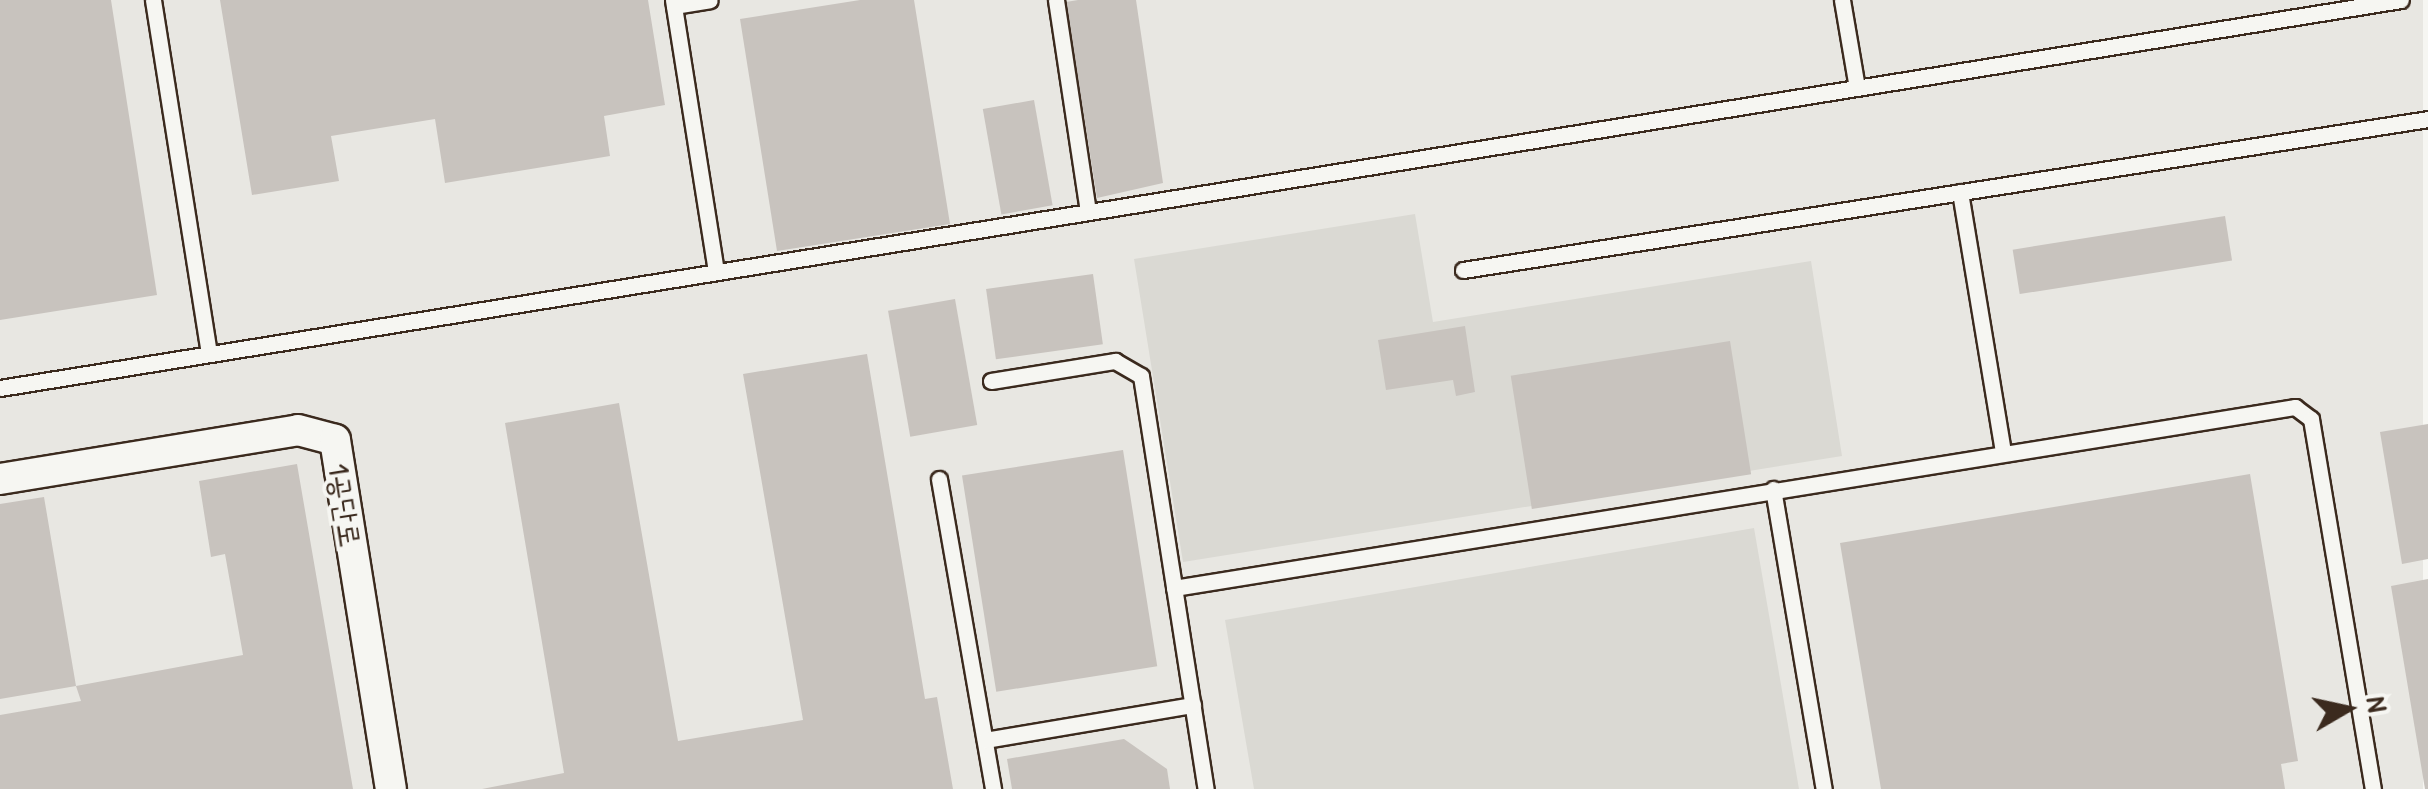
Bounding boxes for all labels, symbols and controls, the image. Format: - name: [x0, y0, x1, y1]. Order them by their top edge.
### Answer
- street label: 1공단로: [321, 461, 369, 549]
- north arrow: [2298, 659, 2398, 759]
- text: N: [2358, 694, 2398, 715]

